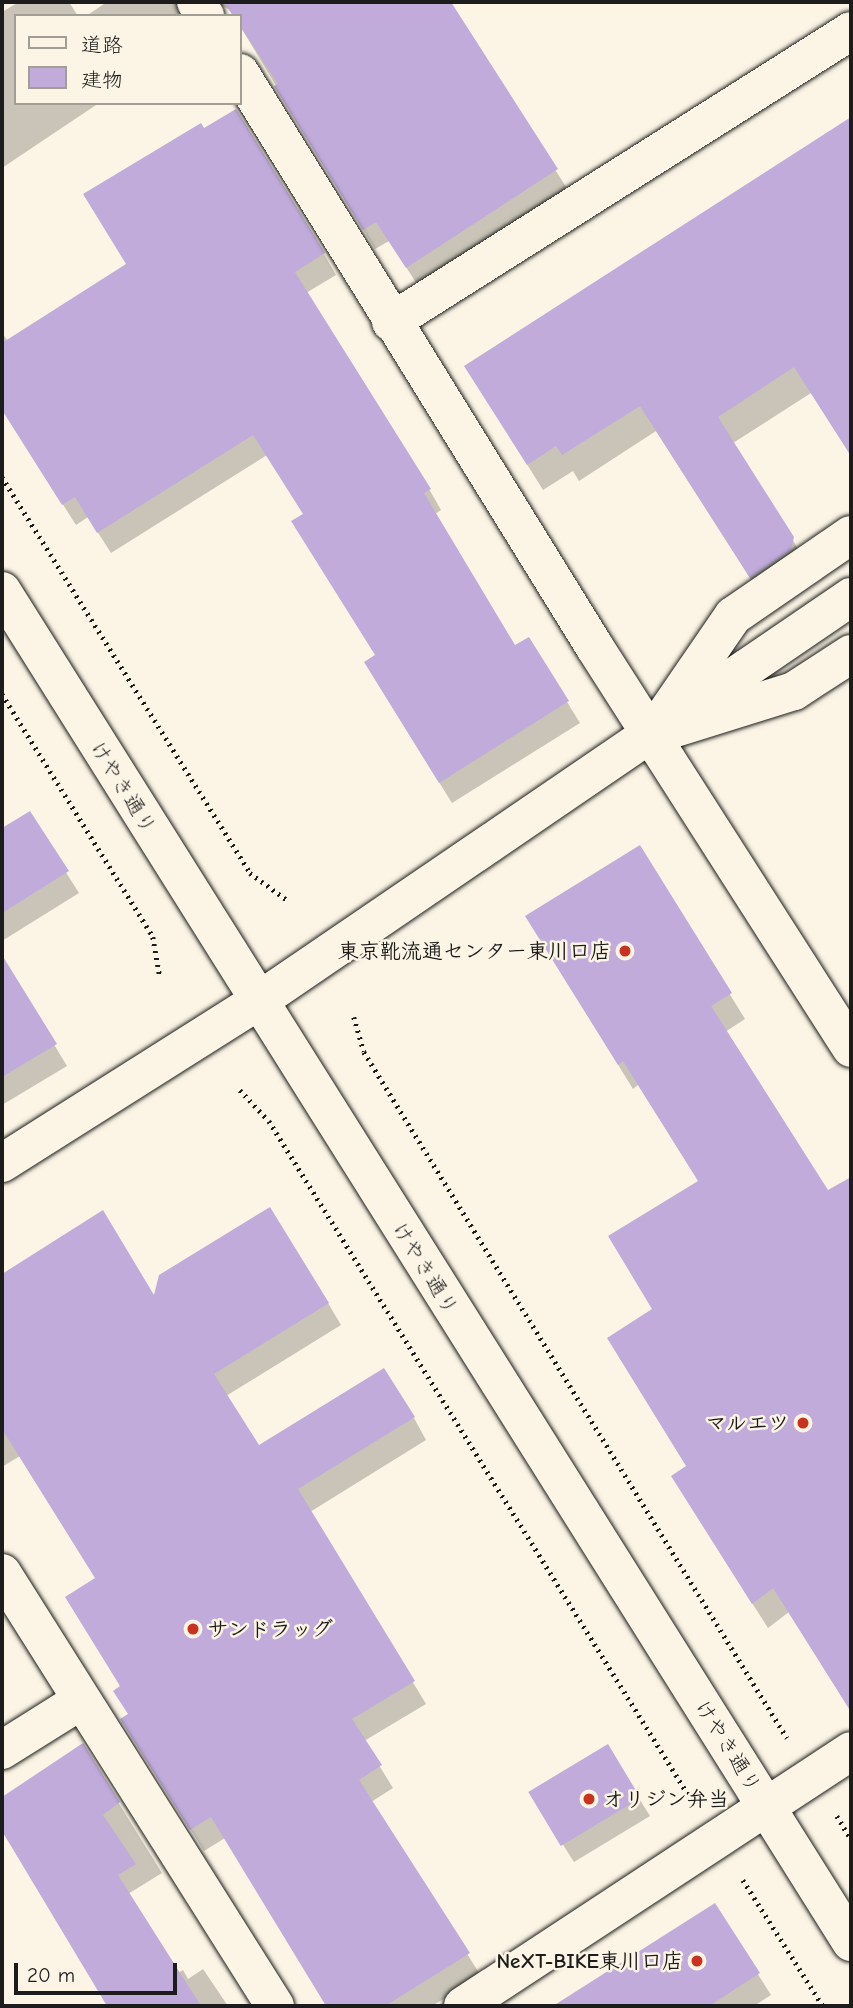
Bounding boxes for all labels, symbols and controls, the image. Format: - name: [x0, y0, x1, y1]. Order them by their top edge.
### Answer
- legend: [14, 14, 242, 105]
- text: 道路: [81, 33, 123, 57]
- text: 建物: [81, 68, 123, 92]
- street label: けやき通り: [84, 736, 162, 838]
- place label: 東京靴流通センター東川口店: [338, 938, 611, 964]
- marker: 東京靴流通センター東川口店: [617, 943, 633, 959]
- street label: けやき通り: [386, 1217, 464, 1319]
- place label: マルエツ: [705, 1410, 789, 1436]
- marker: マルエツ: [795, 1415, 811, 1431]
- place label: サンドラッグ: [207, 1616, 333, 1642]
- marker: サンドラッグ: [185, 1621, 201, 1637]
- street label: けやき通り: [689, 1695, 767, 1797]
- place label: オリジン弁当: [603, 1786, 729, 1812]
- marker: オリジン弁当: [581, 1791, 597, 1807]
- scale bar: [18, 1948, 180, 1992]
- place label: NeXT-BIKE東川口店: [496, 1948, 683, 1974]
- marker: NeXT-BIKE東川口店: [689, 1953, 705, 1969]
- text: 20 m: [27, 1963, 75, 1987]

